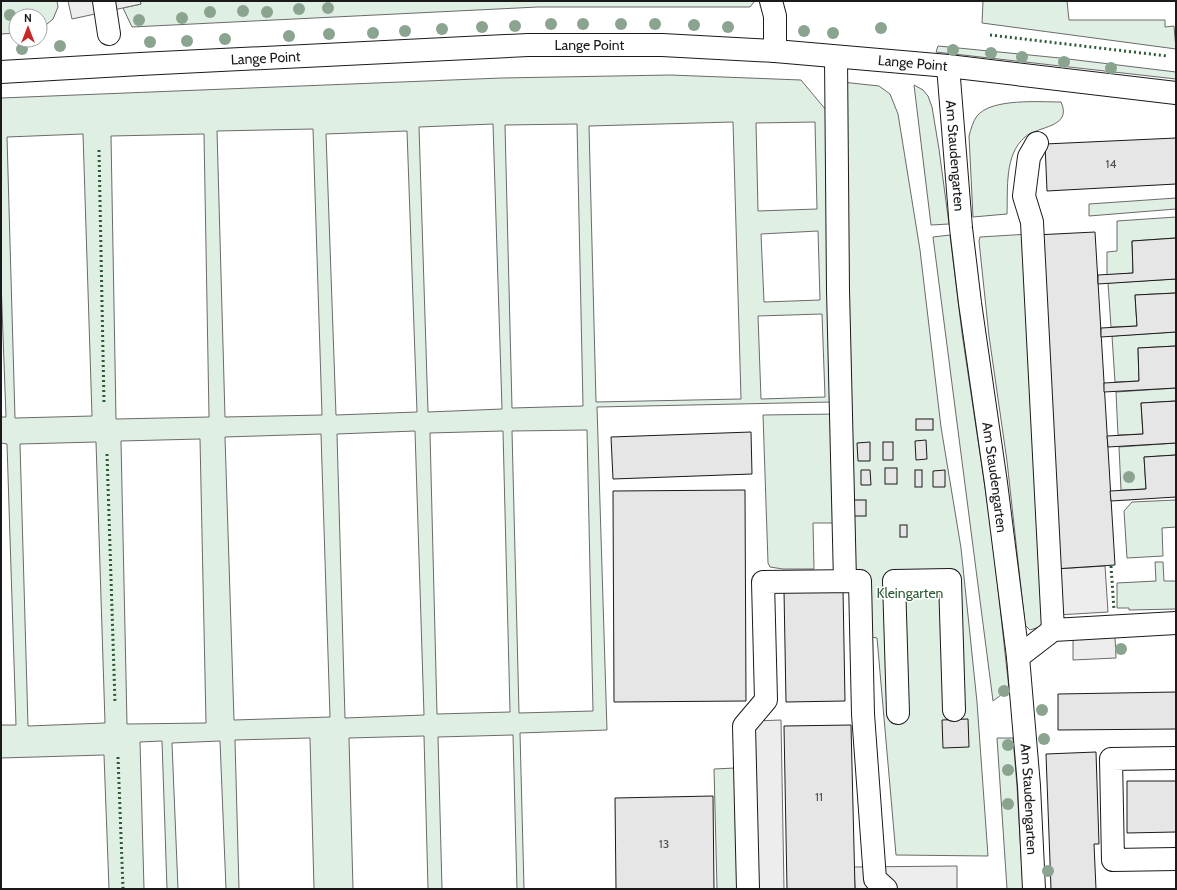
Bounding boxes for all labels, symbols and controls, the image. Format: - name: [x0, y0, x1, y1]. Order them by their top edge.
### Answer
- north arrow: [8, 8, 48, 48]
- text: N: [24, 11, 32, 25]
- street label: Lange Point: [554, 36, 625, 54]
- street label: Lange Point: [230, 47, 301, 69]
- street label: Lange Point: [877, 51, 948, 75]
- street label: Am Staudengarten: [942, 99, 969, 212]
- house number: 14: [1106, 156, 1116, 171]
- street label: Am Staudengarten: [978, 421, 1011, 534]
- park label: Kleingarten: [877, 584, 944, 602]
- street label: Am Staudengarten: [1016, 743, 1041, 855]
- house number: 11: [815, 789, 823, 804]
- house number: 13: [659, 836, 669, 851]

